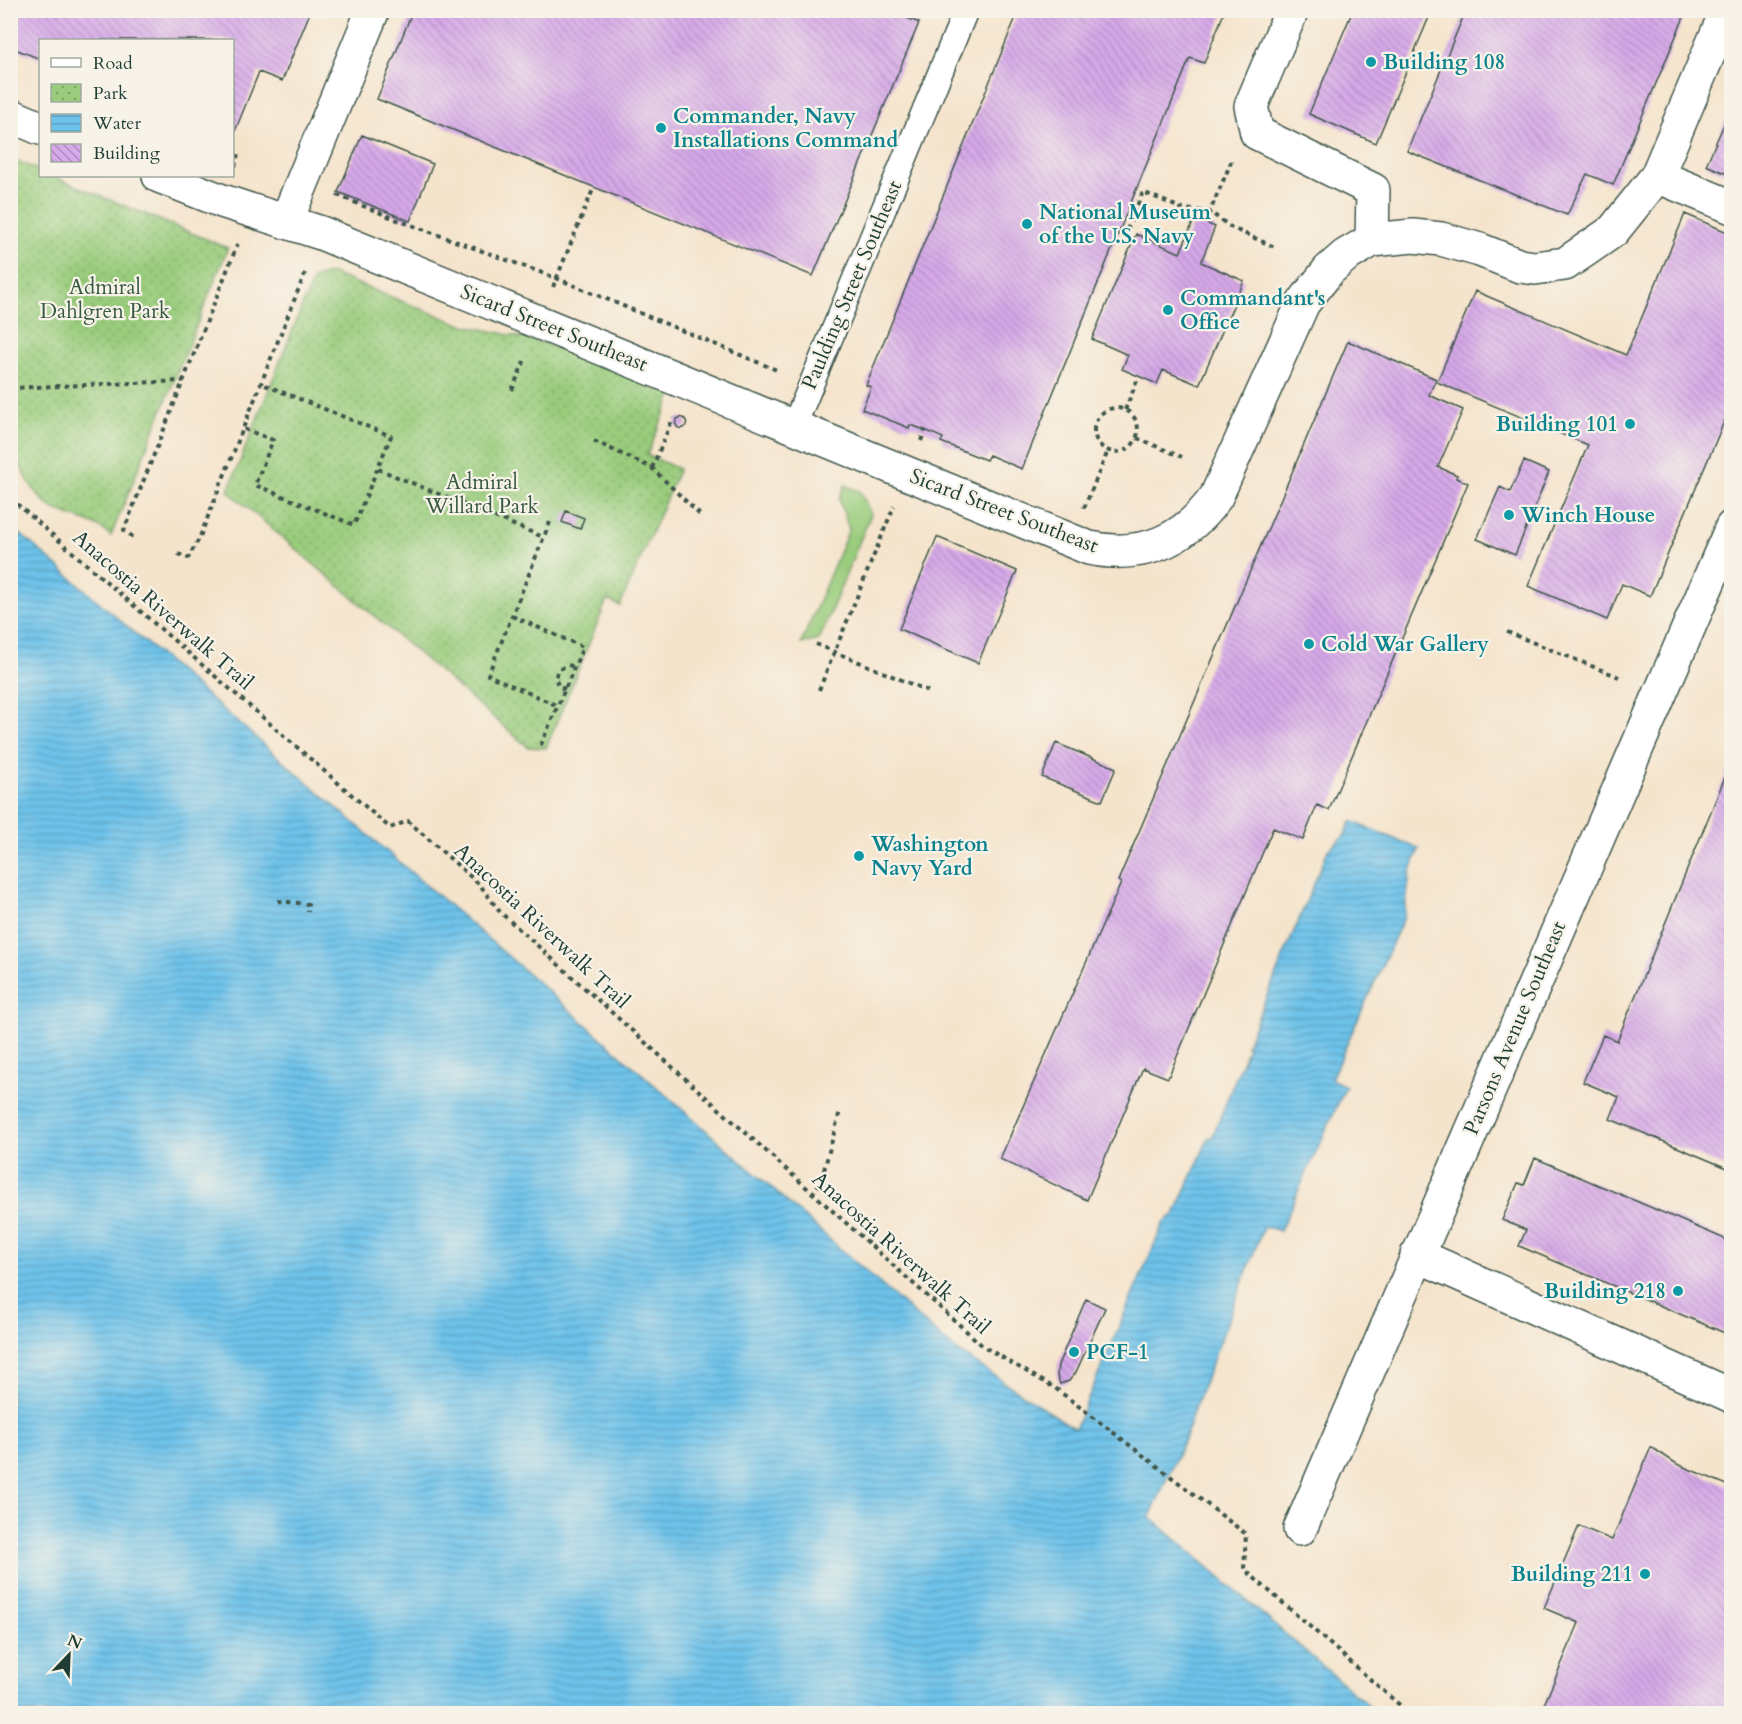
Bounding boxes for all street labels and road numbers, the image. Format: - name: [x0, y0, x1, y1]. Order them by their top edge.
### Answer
- street label: Paulding Street Southeast: [795, 176, 909, 394]
- street label: Sicard Street Southeast: [456, 277, 652, 379]
- street label: Sicard Street Southeast: [906, 462, 1103, 560]
- street label: Anacostia Riverwalk Trail: [66, 523, 260, 697]
- street label: Anacostia Riverwalk Trail: [448, 837, 636, 1015]
- street label: Parsons Avenue Southeast: [1457, 916, 1573, 1139]
- street label: Anacostia Riverwalk Trail: [805, 1165, 997, 1341]

